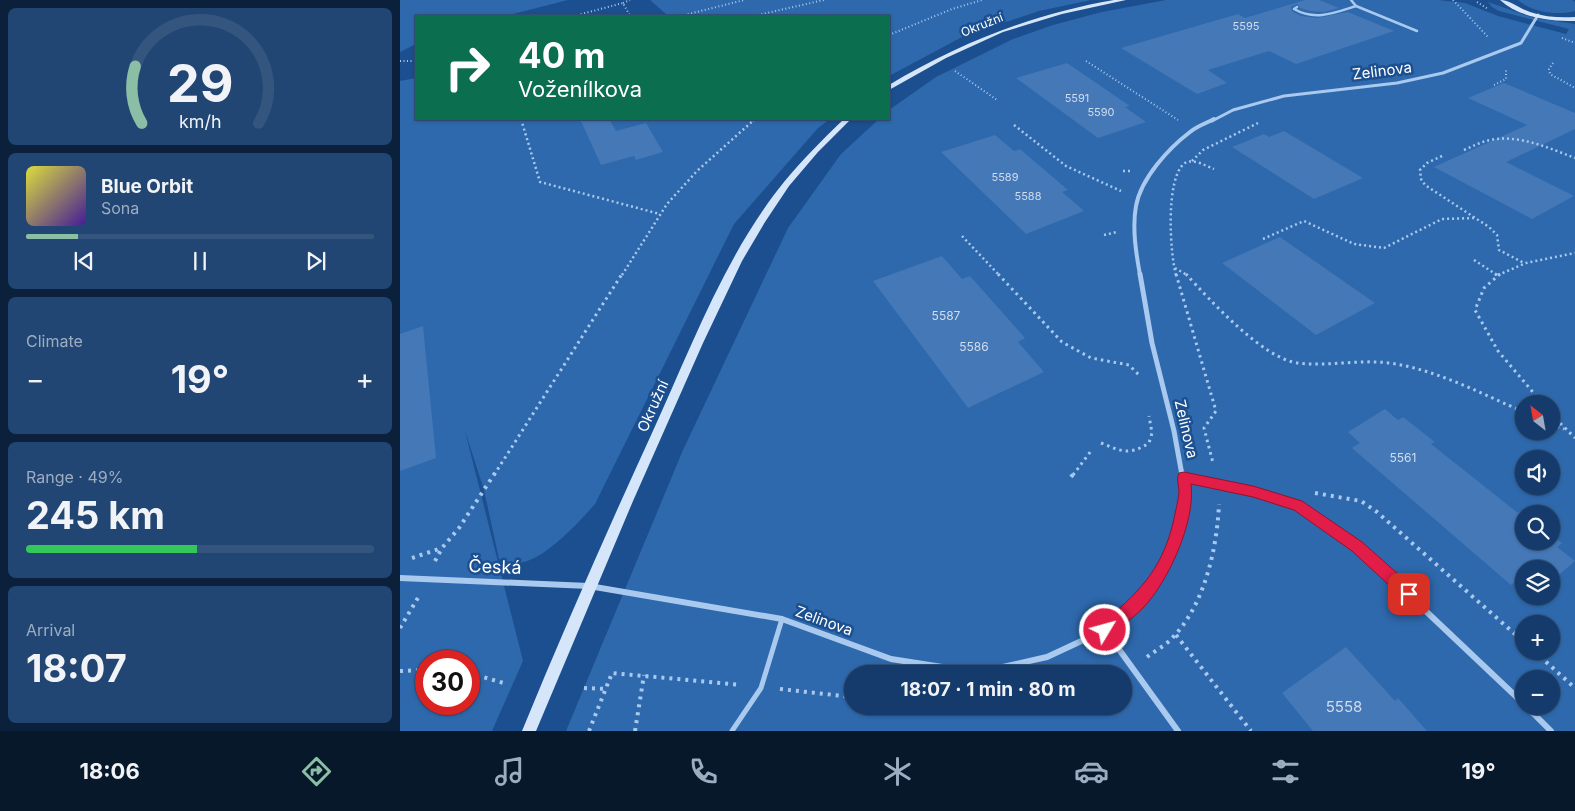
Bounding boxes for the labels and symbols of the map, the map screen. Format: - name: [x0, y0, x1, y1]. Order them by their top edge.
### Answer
- street label: Okružní: [959, 9, 1005, 40]
- house number: 5595: [1233, 19, 1260, 33]
- street label: Zelinova: [1351, 57, 1413, 84]
- house number: 5591: [1065, 91, 1089, 105]
- house number: 5590: [1087, 105, 1115, 119]
- house number: 5589: [991, 170, 1019, 184]
- house number: 5588: [1015, 189, 1042, 203]
- house number: 5587: [932, 308, 961, 323]
- house number: 5586: [959, 339, 989, 354]
- street label: Okružní: [633, 376, 673, 435]
- north arrow: [1515, 395, 1560, 440]
- street label: Zelinova: [1171, 398, 1202, 460]
- house number: 5561: [1390, 450, 1416, 465]
- street label: Česká: [468, 554, 522, 578]
- pin: [1388, 573, 1430, 615]
- street label: Zelinova: [793, 601, 856, 640]
- position arrow: [1078, 603, 1130, 655]
- speed limit sign: 30: [415, 650, 480, 715]
- house number: 5558: [1326, 697, 1362, 716]

